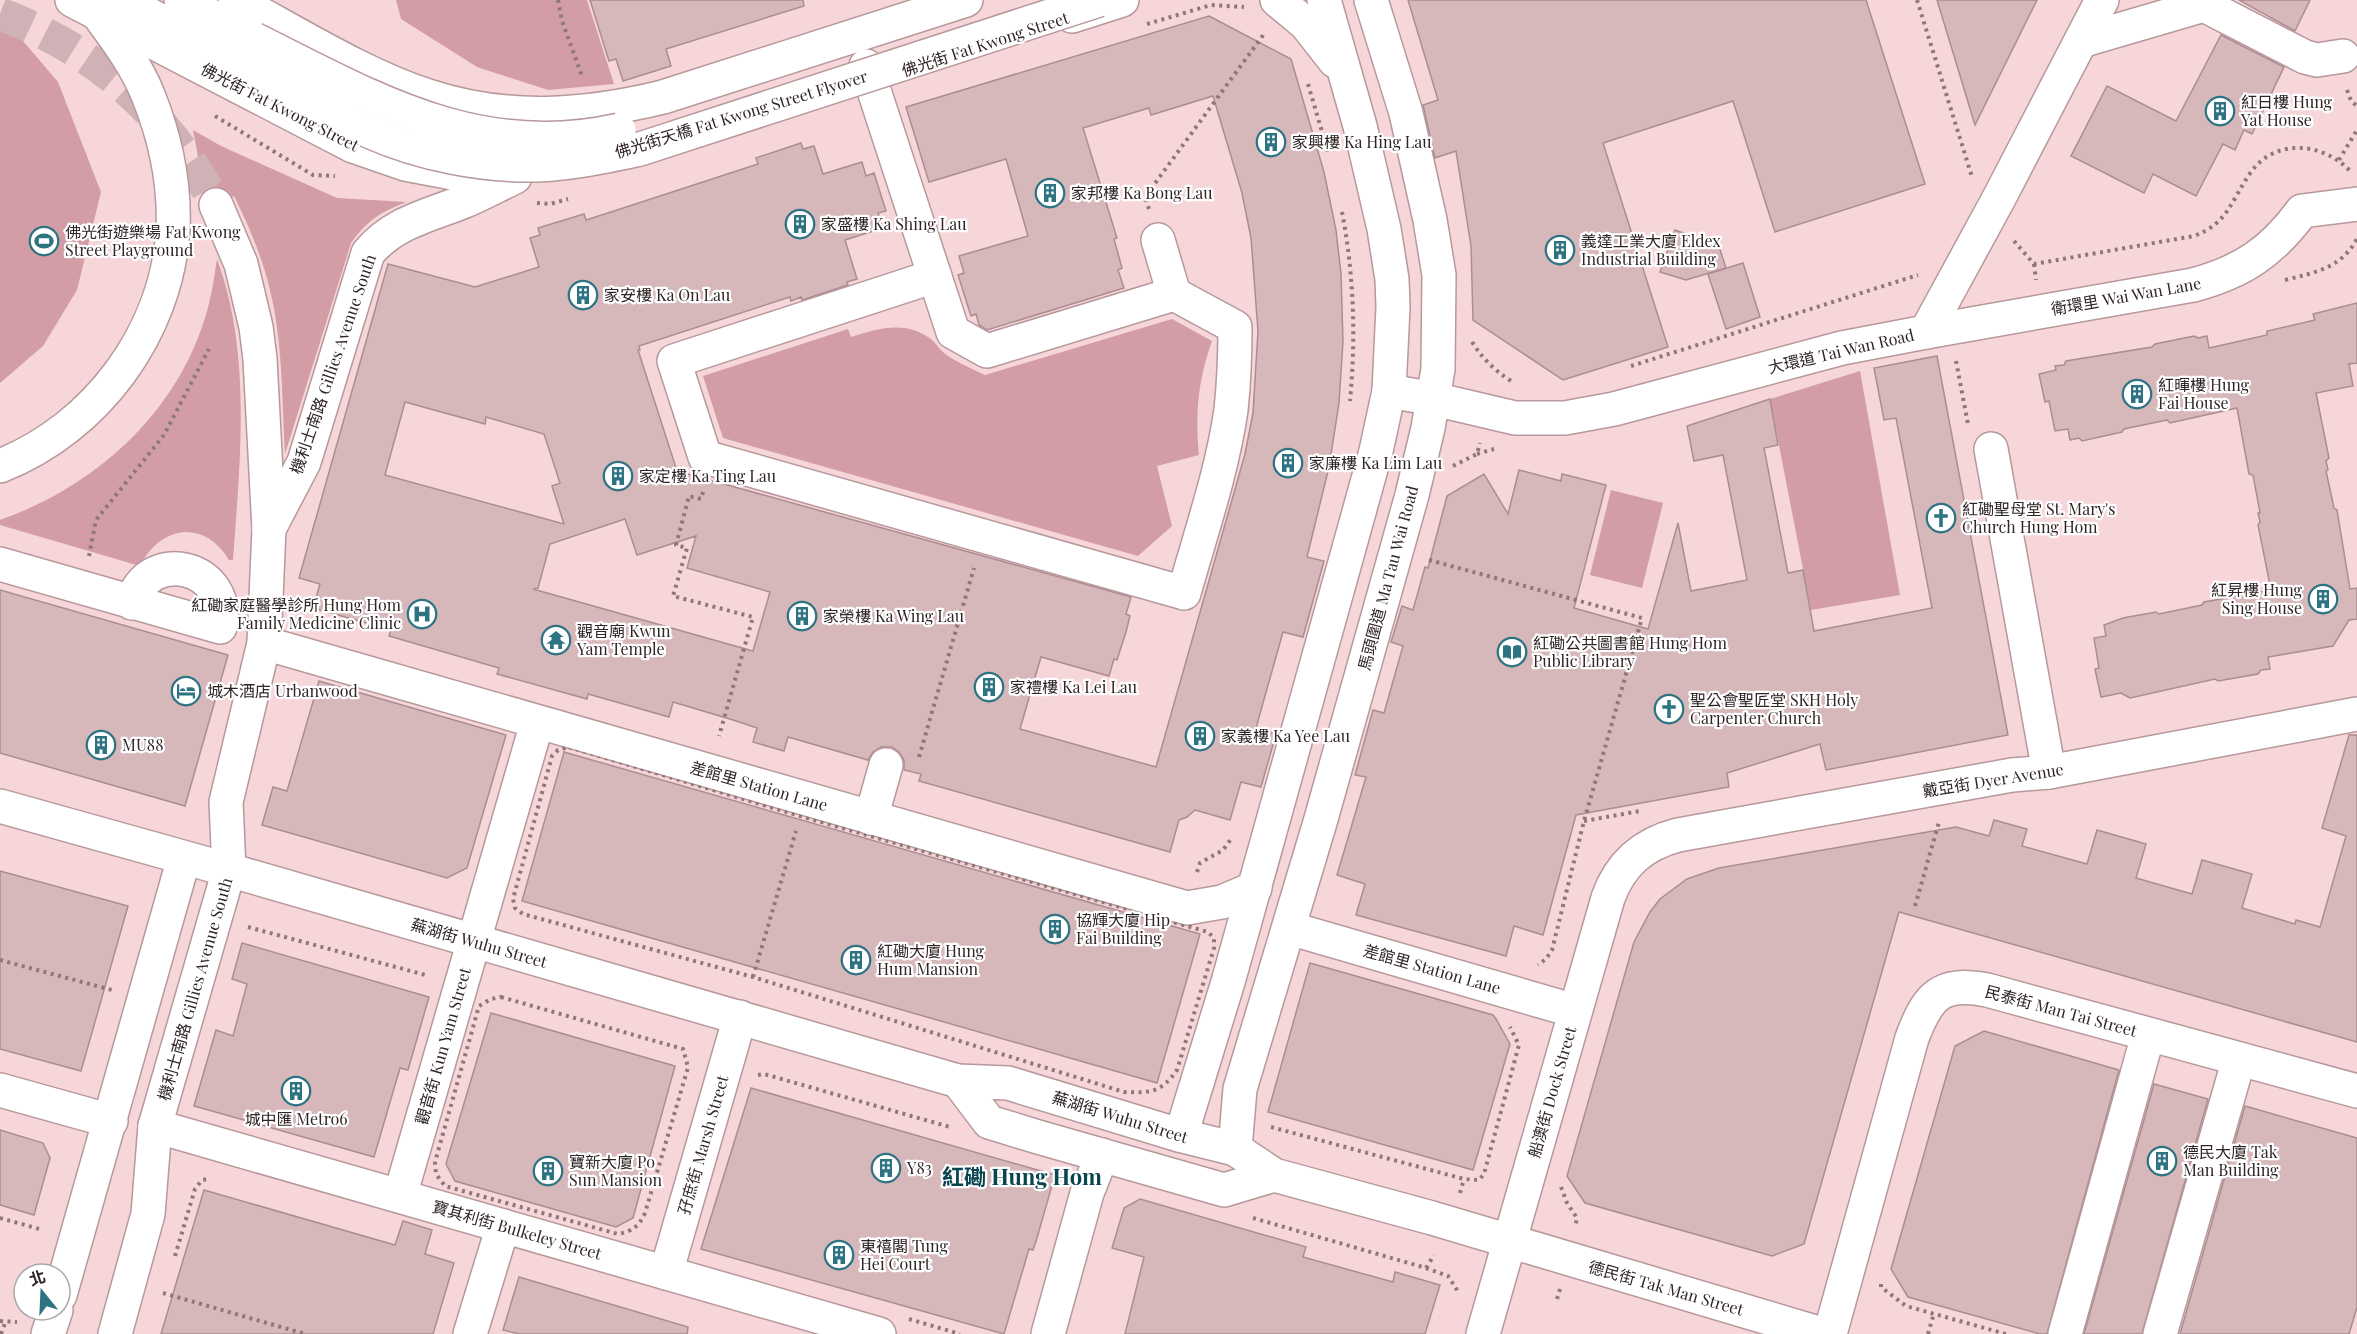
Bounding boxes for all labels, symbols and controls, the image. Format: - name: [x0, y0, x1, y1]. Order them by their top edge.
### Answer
- street label: 佛光街 Fat Kwong Street: [899, 6, 1071, 80]
- street label: 佛光街 Fat Kwong Street: [198, 58, 363, 156]
- street label: 佛光街天橋 Fat Kwong Street Flyover: [612, 65, 870, 162]
- place label: 紅日樓 Hung Yat House: [2240, 91, 2333, 130]
- building icon: 紅日樓 Hung Yat House: [2204, 95, 2236, 127]
- building icon: 家興樓 Ka Hing Lau: [1255, 126, 1287, 158]
- place label: 家興樓 Ka Hing Lau: [1292, 131, 1432, 152]
- building icon: 家邦樓 Ka Bong Lau: [1034, 177, 1066, 209]
- place label: 家邦樓 Ka Bong Lau: [1071, 182, 1212, 203]
- building icon: 家盛樓 Ka Shing Lau: [784, 208, 816, 240]
- place label: 家盛樓 Ka Shing Lau: [821, 213, 966, 234]
- place label: 佛光街遊樂場 Fat Kwong Street Playground: [65, 221, 241, 260]
- sports icon: 佛光街遊樂場 Fat Kwong Street Playground: [28, 225, 60, 257]
- place label: 義達工業大廈 Eldex Industrial Building: [1581, 230, 1721, 269]
- building icon: 義達工業大廈 Eldex Industrial Building: [1544, 234, 1576, 266]
- street label: 機利士南路 Gillies Avenue South: [285, 251, 380, 476]
- street label: 衛環里 Wai Wan Lane: [2049, 272, 2203, 319]
- building icon: 家安樓 Ka On Lau: [567, 279, 599, 311]
- place label: 家安樓 Ka On Lau: [604, 284, 730, 305]
- street label: 大環道 Tai Wan Road: [1766, 323, 1916, 378]
- place label: 紅暉樓 Hung Fai House: [2158, 374, 2250, 413]
- building icon: 紅暉樓 Hung Fai House: [2121, 378, 2153, 410]
- building icon: 家廉樓 Ka Lim Lau: [1272, 447, 1304, 479]
- place label: 家廉樓 Ka Lim Lau: [1309, 452, 1442, 473]
- building icon: 家定樓 Ka Ting Lau: [602, 460, 634, 492]
- place label: 家定樓 Ka Ting Lau: [639, 465, 776, 486]
- street label: 馬頭圍道 Ma Tau Wai Road: [1353, 483, 1422, 673]
- place label: 紅磡聖母堂 St. Mary's Church Hung Hom: [1962, 498, 2116, 537]
- church icon: 紅磡聖母堂 St. Mary's Church Hung Hom: [1925, 502, 1957, 534]
- place label: 紅昇樓 Hung Sing House: [2211, 579, 2303, 618]
- building icon: 紅昇樓 Hung Sing House: [2307, 583, 2339, 615]
- place label: 紅磡家庭醫學診所 Hung Hom Family Medicine Clinic: [191, 594, 401, 633]
- hospital icon: 紅磡家庭醫學診所 Hung Hom Family Medicine Clinic: [406, 598, 438, 630]
- building icon: 家榮樓 Ka Wing Lau: [786, 600, 818, 632]
- place label: 家榮樓 Ka Wing Lau: [823, 605, 964, 626]
- place label: 觀音廟 Kwun Yam Temple: [576, 620, 671, 659]
- temple icon: 觀音廟 Kwun Yam Temple: [540, 624, 572, 656]
- place label: 紅磡公共圖書館 Hung Hom Public Library: [1533, 632, 1727, 671]
- library icon: 紅磡公共圖書館 Hung Hom Public Library: [1496, 636, 1528, 668]
- building icon: 家禮樓 Ka Lei Lau: [973, 671, 1005, 703]
- hotel icon: 城木酒店 Urbanwood: [170, 675, 202, 707]
- place label: 家禮樓 Ka Lei Lau: [1010, 676, 1137, 697]
- place label: 城木酒店 Urbanwood: [207, 680, 358, 701]
- place label: 聖公會聖匠堂 SKH Holy Carpenter Church: [1690, 689, 1858, 728]
- church icon: 聖公會聖匠堂 SKH Holy Carpenter Church: [1653, 693, 1685, 725]
- building icon: 家義樓 Ka Yee Lau: [1184, 720, 1216, 752]
- place label: 家義樓 Ka Yee Lau: [1221, 725, 1350, 746]
- building icon: MU88: [85, 729, 117, 761]
- place label: MU88: [122, 734, 164, 755]
- street label: 差館里 Station Lane: [688, 756, 830, 815]
- street label: 戴亞街 Dyer Avenue: [1921, 758, 2065, 801]
- street label: 機利士南路 Gillies Avenue South: [153, 874, 237, 1103]
- place label: 協輝大廈 Hip Fai Building: [1076, 909, 1170, 948]
- street label: 蕪湖街 Wuhu Street: [409, 913, 550, 972]
- building icon: 協輝大廈 Hip Fai Building: [1039, 913, 1071, 945]
- street label: 差館里 Station Lane: [1361, 939, 1503, 998]
- place label: 紅磡大廈 Hung Hum Mansion: [877, 940, 985, 979]
- building icon: 紅磡大廈 Hung Hum Mansion: [840, 944, 872, 976]
- street label: 觀音街 Kun Yam Street: [410, 965, 475, 1127]
- street label: 民泰街 Man Tai Street: [1983, 980, 2140, 1041]
- street label: 船澳街 Dock Street: [1523, 1023, 1580, 1160]
- street label: 孖庶街 Marsh Street: [673, 1072, 733, 1217]
- building icon: 城中匯 Metro6: [280, 1075, 312, 1107]
- street label: 蕪湖街 Wuhu Street: [1050, 1086, 1191, 1147]
- place label: 城中匯 Metro6: [244, 1108, 348, 1129]
- place label: 德民大廈 Tak Man Building: [2183, 1141, 2279, 1180]
- building icon: 德民大廈 Tak Man Building: [2146, 1145, 2178, 1177]
- place label: 寶新大廈 Po Sun Mansion: [569, 1151, 662, 1190]
- building icon: Y83: [870, 1152, 902, 1184]
- building icon: 寶新大廈 Po Sun Mansion: [532, 1155, 564, 1187]
- place label: Y83: [906, 1157, 932, 1178]
- district label: 紅磡 Hung Hom: [942, 1161, 1102, 1191]
- street label: 寶其利街 Bulkeley Street: [430, 1195, 605, 1264]
- place label: 東禧閣 Tung Hei Court: [860, 1235, 948, 1274]
- building icon: 東禧閣 Tung Hei Court: [823, 1239, 855, 1271]
- street label: 德民街 Tak Man Street: [1586, 1255, 1747, 1320]
- north arrow: [12, 1262, 72, 1322]
- text: 北: [26, 1265, 48, 1290]

